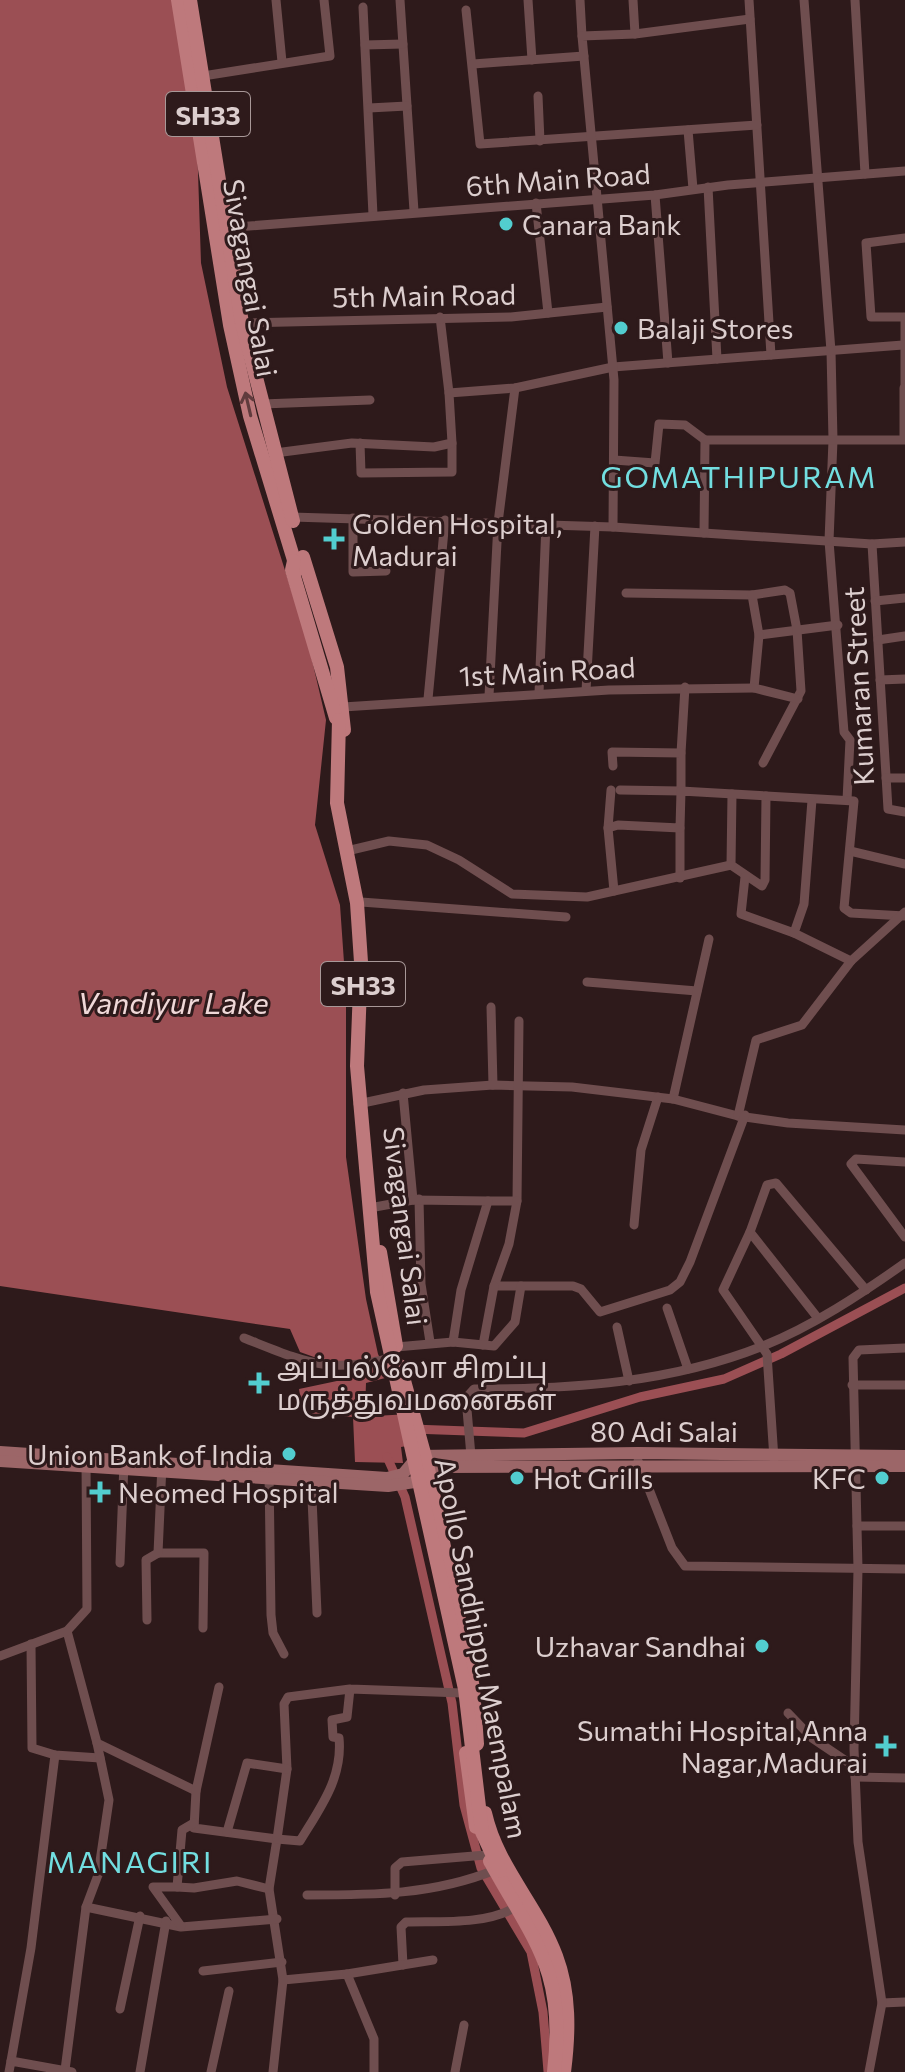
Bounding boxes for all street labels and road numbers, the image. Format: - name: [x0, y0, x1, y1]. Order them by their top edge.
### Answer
- road number: SH33: [166, 92, 250, 136]
- street label: 6th Main Road: [465, 156, 651, 202]
- street label: Sivagangai Salai: [217, 176, 285, 380]
- street label: 5th Main Road: [332, 276, 516, 314]
- street label: Kumaran Street: [836, 586, 880, 786]
- street label: 1st Main Road: [458, 649, 636, 693]
- road number: SH33: [321, 962, 405, 1006]
- street label: Sivagangai Salai: [377, 1125, 435, 1327]
- street label: 80 Adi Salai: [590, 1414, 738, 1448]
- street label: Apollo Sandhippu Maempalam: [428, 1455, 536, 1841]

